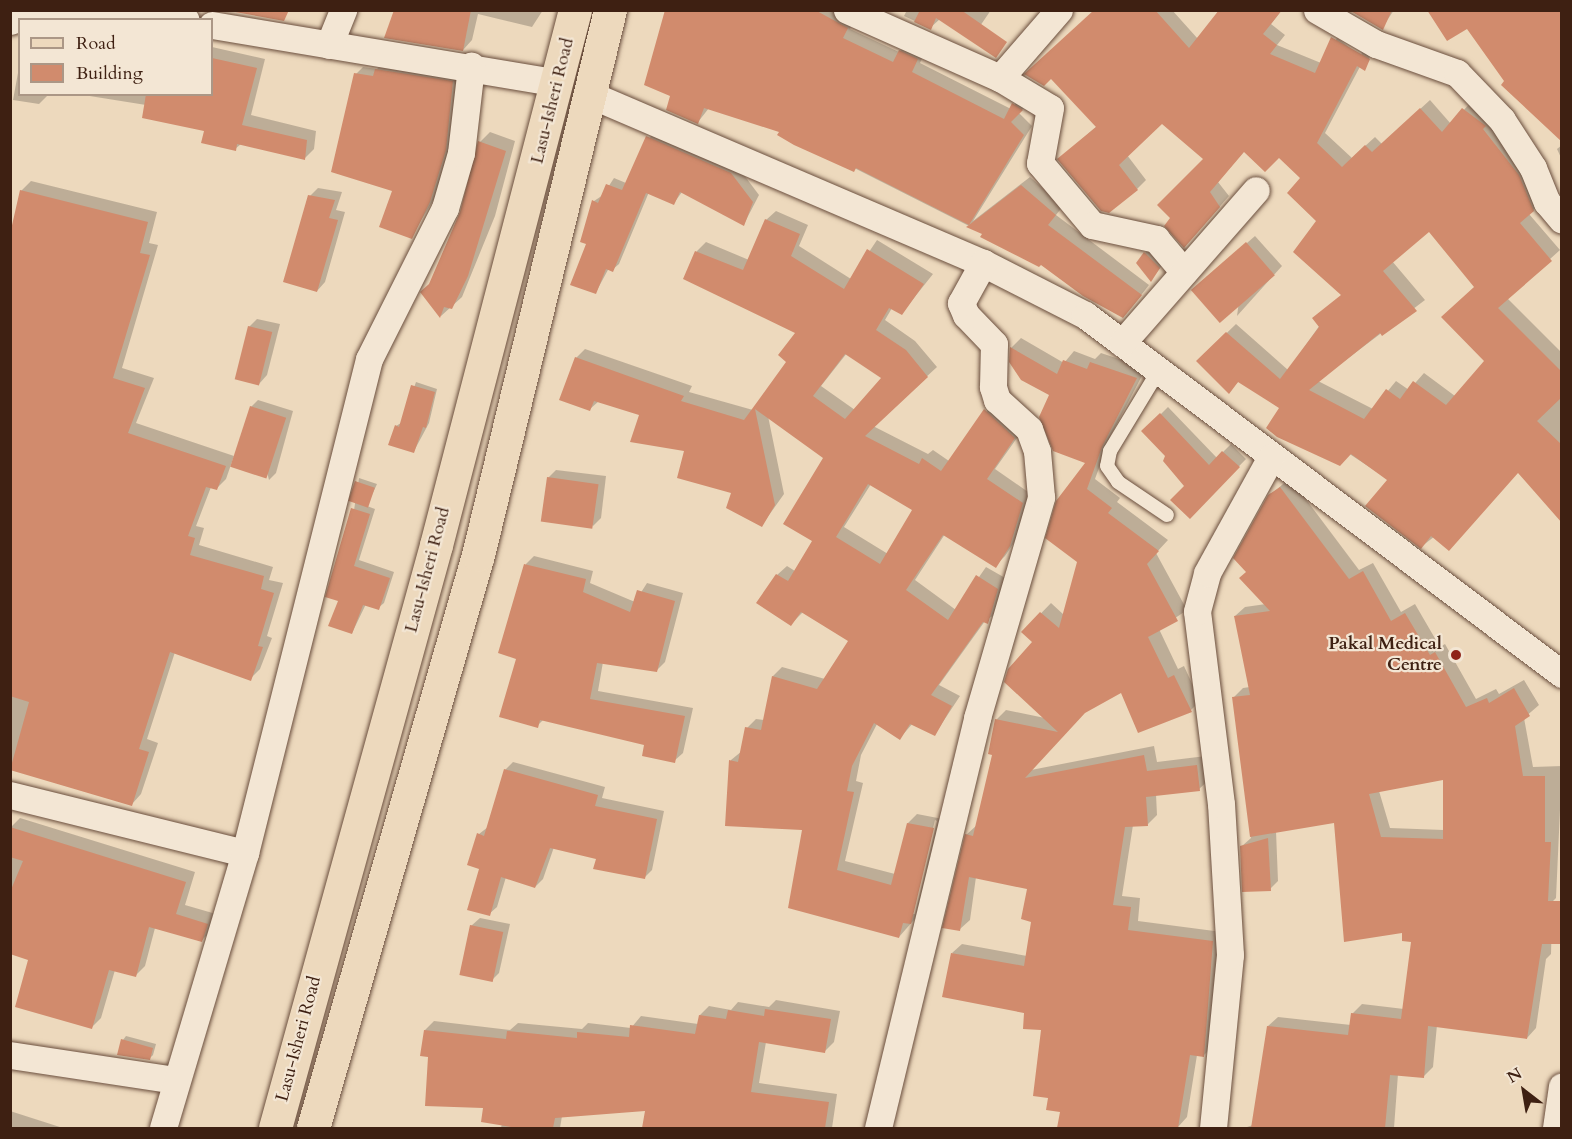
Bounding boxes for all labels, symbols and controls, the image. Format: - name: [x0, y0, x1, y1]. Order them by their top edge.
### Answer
- legend: [18, 18, 213, 96]
- text: Road: [76, 31, 116, 56]
- street label: Lasu-Isheri Road: [527, 36, 579, 166]
- text: Building: [76, 61, 143, 86]
- street label: Lasu-Isheri Road: [401, 505, 455, 635]
- place label: Pakal Medical Centre: [1328, 634, 1442, 676]
- marker: Pakal Medical Centre: [1447, 646, 1465, 664]
- street label: Lasu-Isheri Road: [272, 974, 326, 1104]
- north arrow: [1494, 1061, 1554, 1121]
- text: N: [1503, 1063, 1526, 1089]

